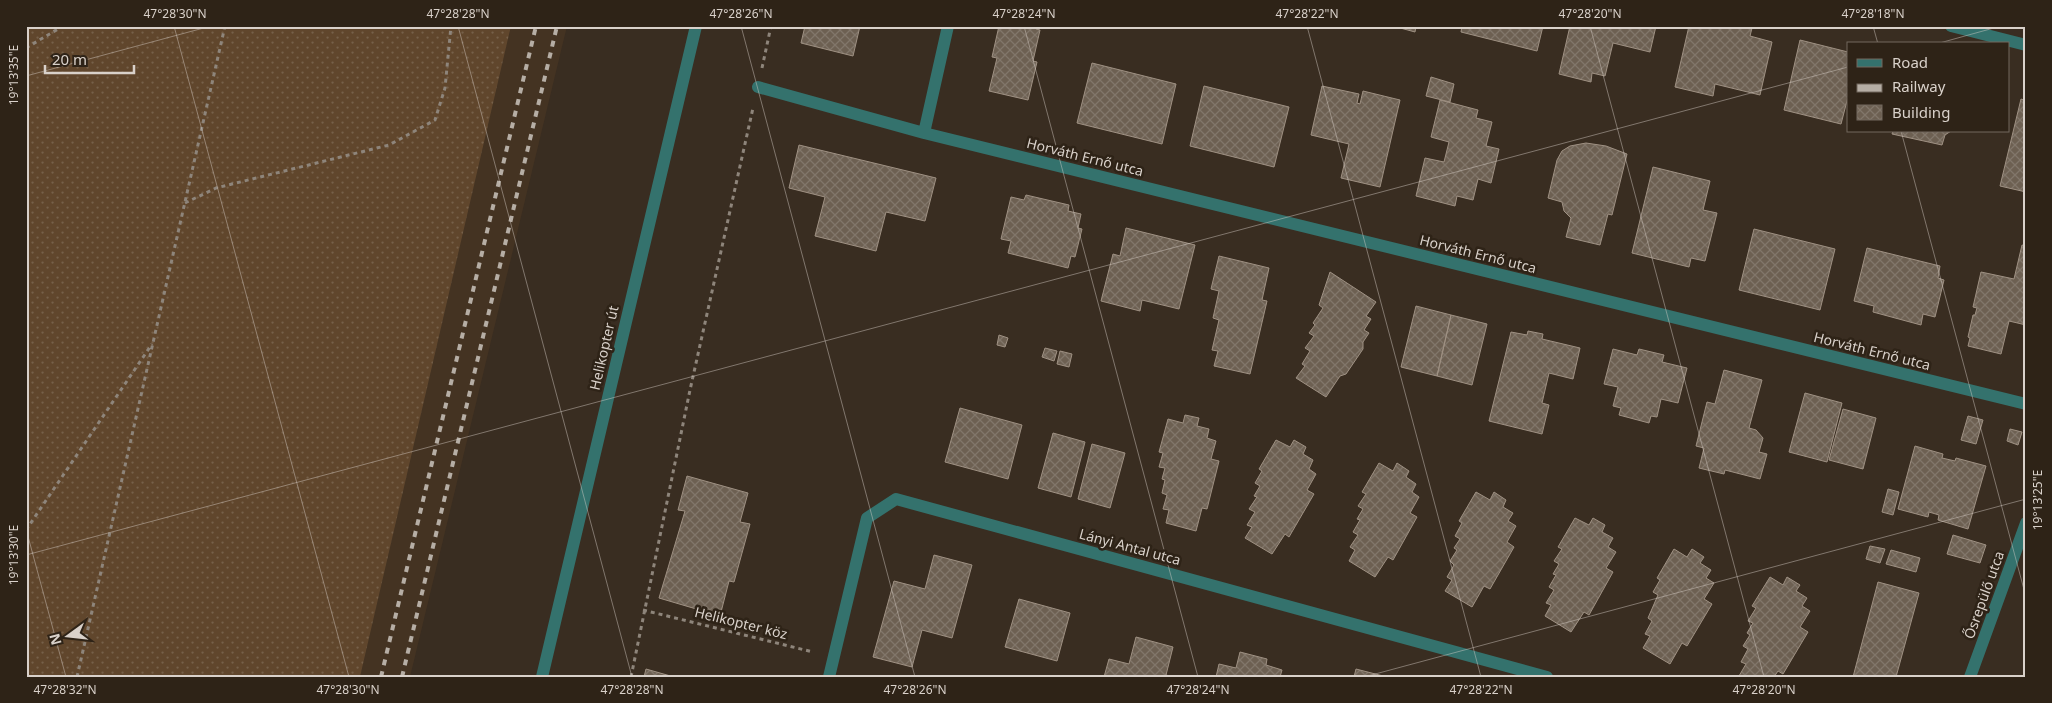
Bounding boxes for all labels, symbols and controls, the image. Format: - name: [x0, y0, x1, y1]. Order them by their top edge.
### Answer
- text: 47°28'30"N: [143, 5, 207, 22]
- text: 47°28'28"N: [426, 5, 490, 22]
- text: 47°28'26"N: [709, 5, 773, 22]
- text: 47°28'24"N: [992, 5, 1056, 22]
- text: 47°28'22"N: [1275, 5, 1339, 22]
- text: 47°28'20"N: [1558, 5, 1622, 22]
- text: 47°28'18"N: [1841, 5, 1905, 22]
- scale bar: [45, 42, 134, 74]
- legend: [1847, 42, 2010, 132]
- text: 19°13'35"E: [5, 45, 22, 105]
- text: 20 m: [52, 49, 87, 69]
- text: Road: [1892, 52, 1928, 72]
- text: Railway: [1892, 76, 1946, 96]
- text: Building: [1892, 102, 1950, 122]
- street label: Horváth Ernő utca: [1025, 133, 1145, 180]
- street label: Horváth Ernő utca: [1418, 230, 1538, 277]
- street label: Helikopter út: [585, 304, 622, 392]
- street label: Horváth Ernő utca: [1812, 327, 1932, 374]
- text: 19°13'25"E: [2029, 470, 2046, 530]
- street label: Lányi Antal utca: [1077, 524, 1183, 569]
- text: 19°13'30"E: [5, 525, 22, 585]
- street label: Ősrepülő utca: [1959, 548, 2008, 641]
- street label: Helikopter köz: [693, 602, 790, 643]
- north arrow: [42, 610, 92, 660]
- text: N: [44, 632, 66, 647]
- text: 47°28'32"N: [33, 681, 97, 698]
- text: 47°28'30"N: [316, 681, 380, 698]
- text: 47°28'28"N: [600, 681, 664, 698]
- text: 47°28'26"N: [883, 681, 947, 698]
- text: 47°28'24"N: [1166, 681, 1230, 698]
- text: 47°28'22"N: [1449, 681, 1513, 698]
- text: 47°28'20"N: [1732, 681, 1796, 698]

